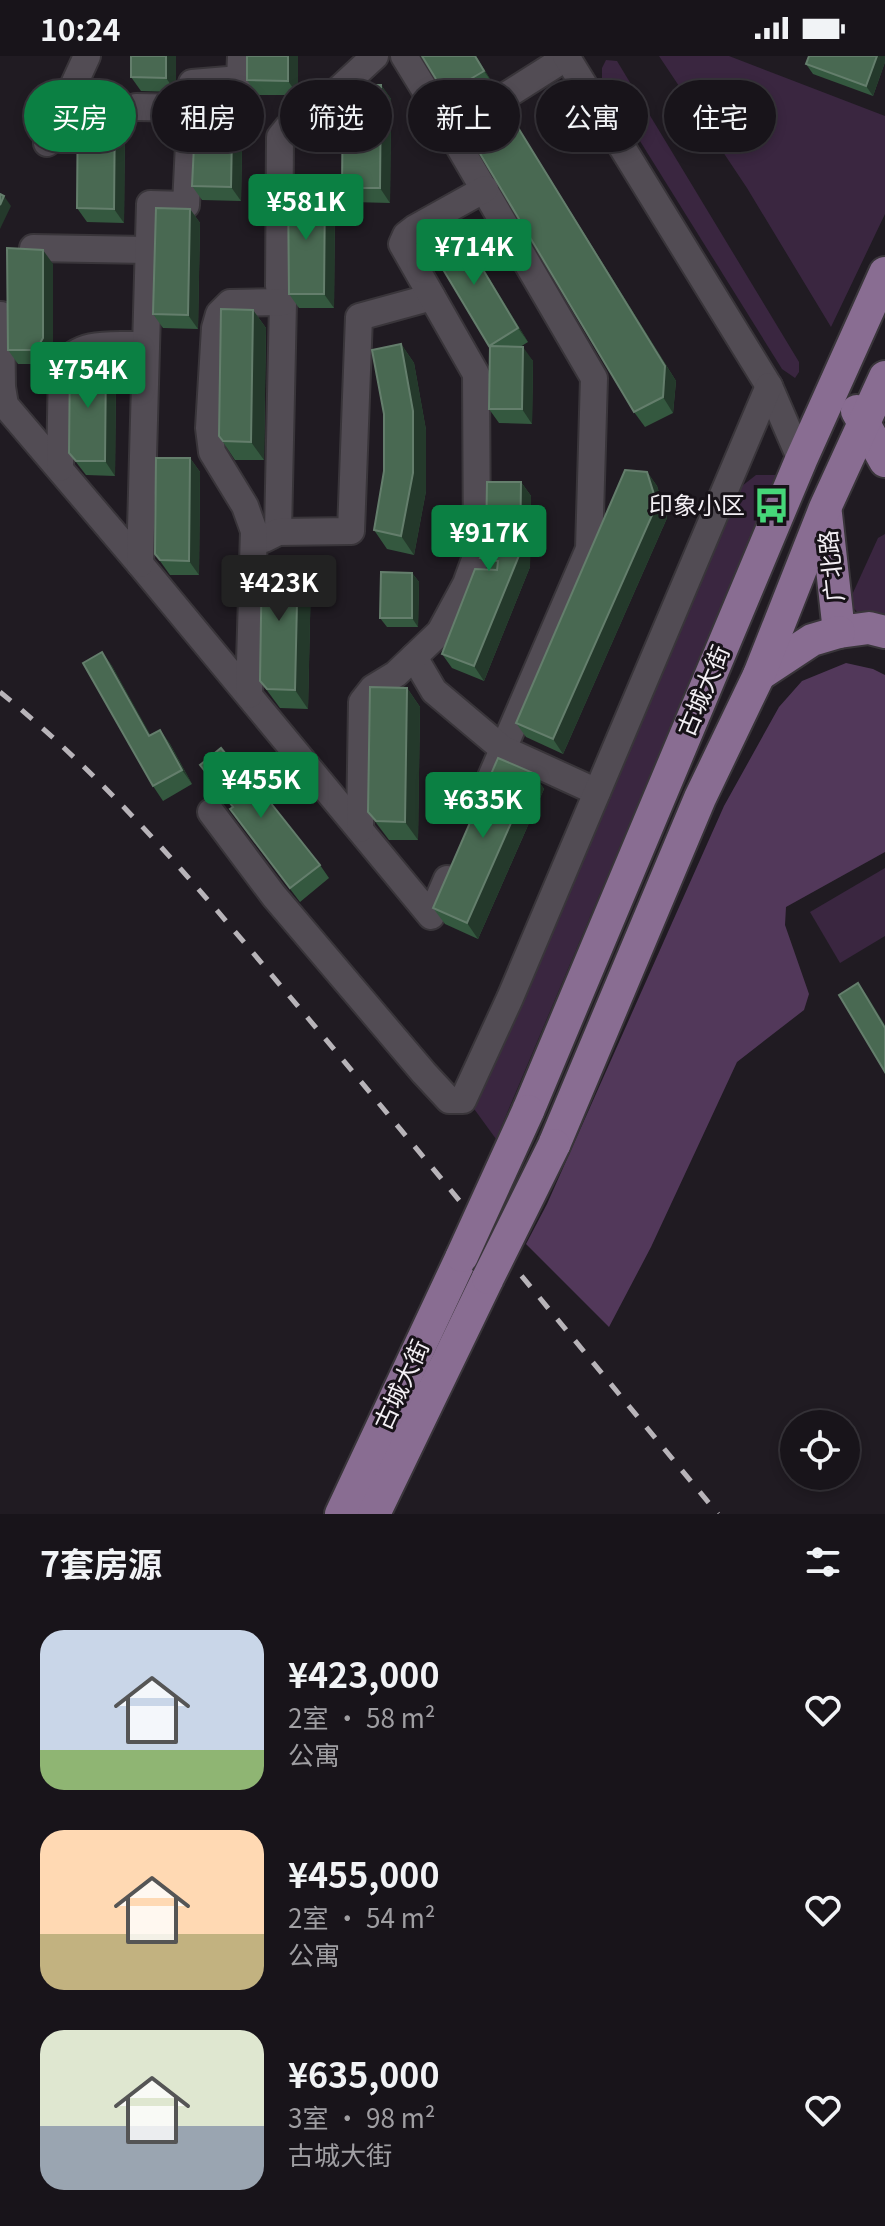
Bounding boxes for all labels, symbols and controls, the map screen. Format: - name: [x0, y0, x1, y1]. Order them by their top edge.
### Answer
- text: 10:24: [40, 6, 121, 50]
- chip: 买房: [24, 80, 136, 152]
- chip: 租房: [152, 80, 264, 152]
- chip: 筛选: [280, 80, 392, 152]
- chip: 新上: [408, 80, 520, 152]
- chip: 公寓: [536, 80, 648, 152]
- chip: 住宅: [664, 80, 776, 152]
- pin: ¥581K: [250, 174, 362, 242]
- text: ¥581K: [266, 181, 346, 218]
- pin: ¥714K: [418, 219, 530, 287]
- text: ¥714K: [434, 226, 514, 263]
- pin: ¥754K: [32, 342, 144, 410]
- text: ¥754K: [48, 349, 128, 386]
- place label: 印象小区: [649, 486, 745, 521]
- bus stop icon: 印象小区: [752, 487, 790, 525]
- pin: ¥917K: [433, 505, 545, 573]
- text: ¥917K: [449, 512, 529, 549]
- street label: 广北路: [808, 529, 851, 604]
- pin: ¥423K: [223, 555, 335, 623]
- text: ¥423K: [239, 562, 319, 599]
- street label: 古城大街: [667, 639, 737, 741]
- pin: ¥455K: [205, 752, 317, 820]
- text: ¥455K: [221, 759, 301, 796]
- pin: ¥635K: [427, 772, 539, 840]
- text: ¥635K: [443, 779, 523, 816]
- street label: 古城大街: [364, 1333, 436, 1435]
- map controls: [780, 1410, 860, 1490]
- button: locate: [780, 1410, 860, 1490]
- text: 7套房源: [40, 1538, 162, 1587]
- icon: filters: [801, 1540, 845, 1584]
- text: ¥423,000: [288, 1649, 439, 1698]
- icon: home: [104, 1662, 200, 1758]
- icon: heart: [801, 1688, 845, 1732]
- text: 2室 · 58 m²: [288, 1698, 436, 1735]
- text: 公寓: [288, 1735, 340, 1772]
- text: ¥455,000: [288, 1849, 439, 1898]
- icon: home: [104, 1862, 200, 1958]
- icon: heart: [801, 1888, 845, 1932]
- text: 2室 · 54 m²: [288, 1898, 436, 1935]
- text: 公寓: [288, 1935, 340, 1972]
- text: ¥635,000: [288, 2049, 439, 2098]
- icon: home: [104, 2062, 200, 2158]
- icon: heart: [801, 2088, 845, 2132]
- text: 3室 · 98 m²: [288, 2098, 436, 2135]
- text: 古城大街: [288, 2135, 392, 2172]

